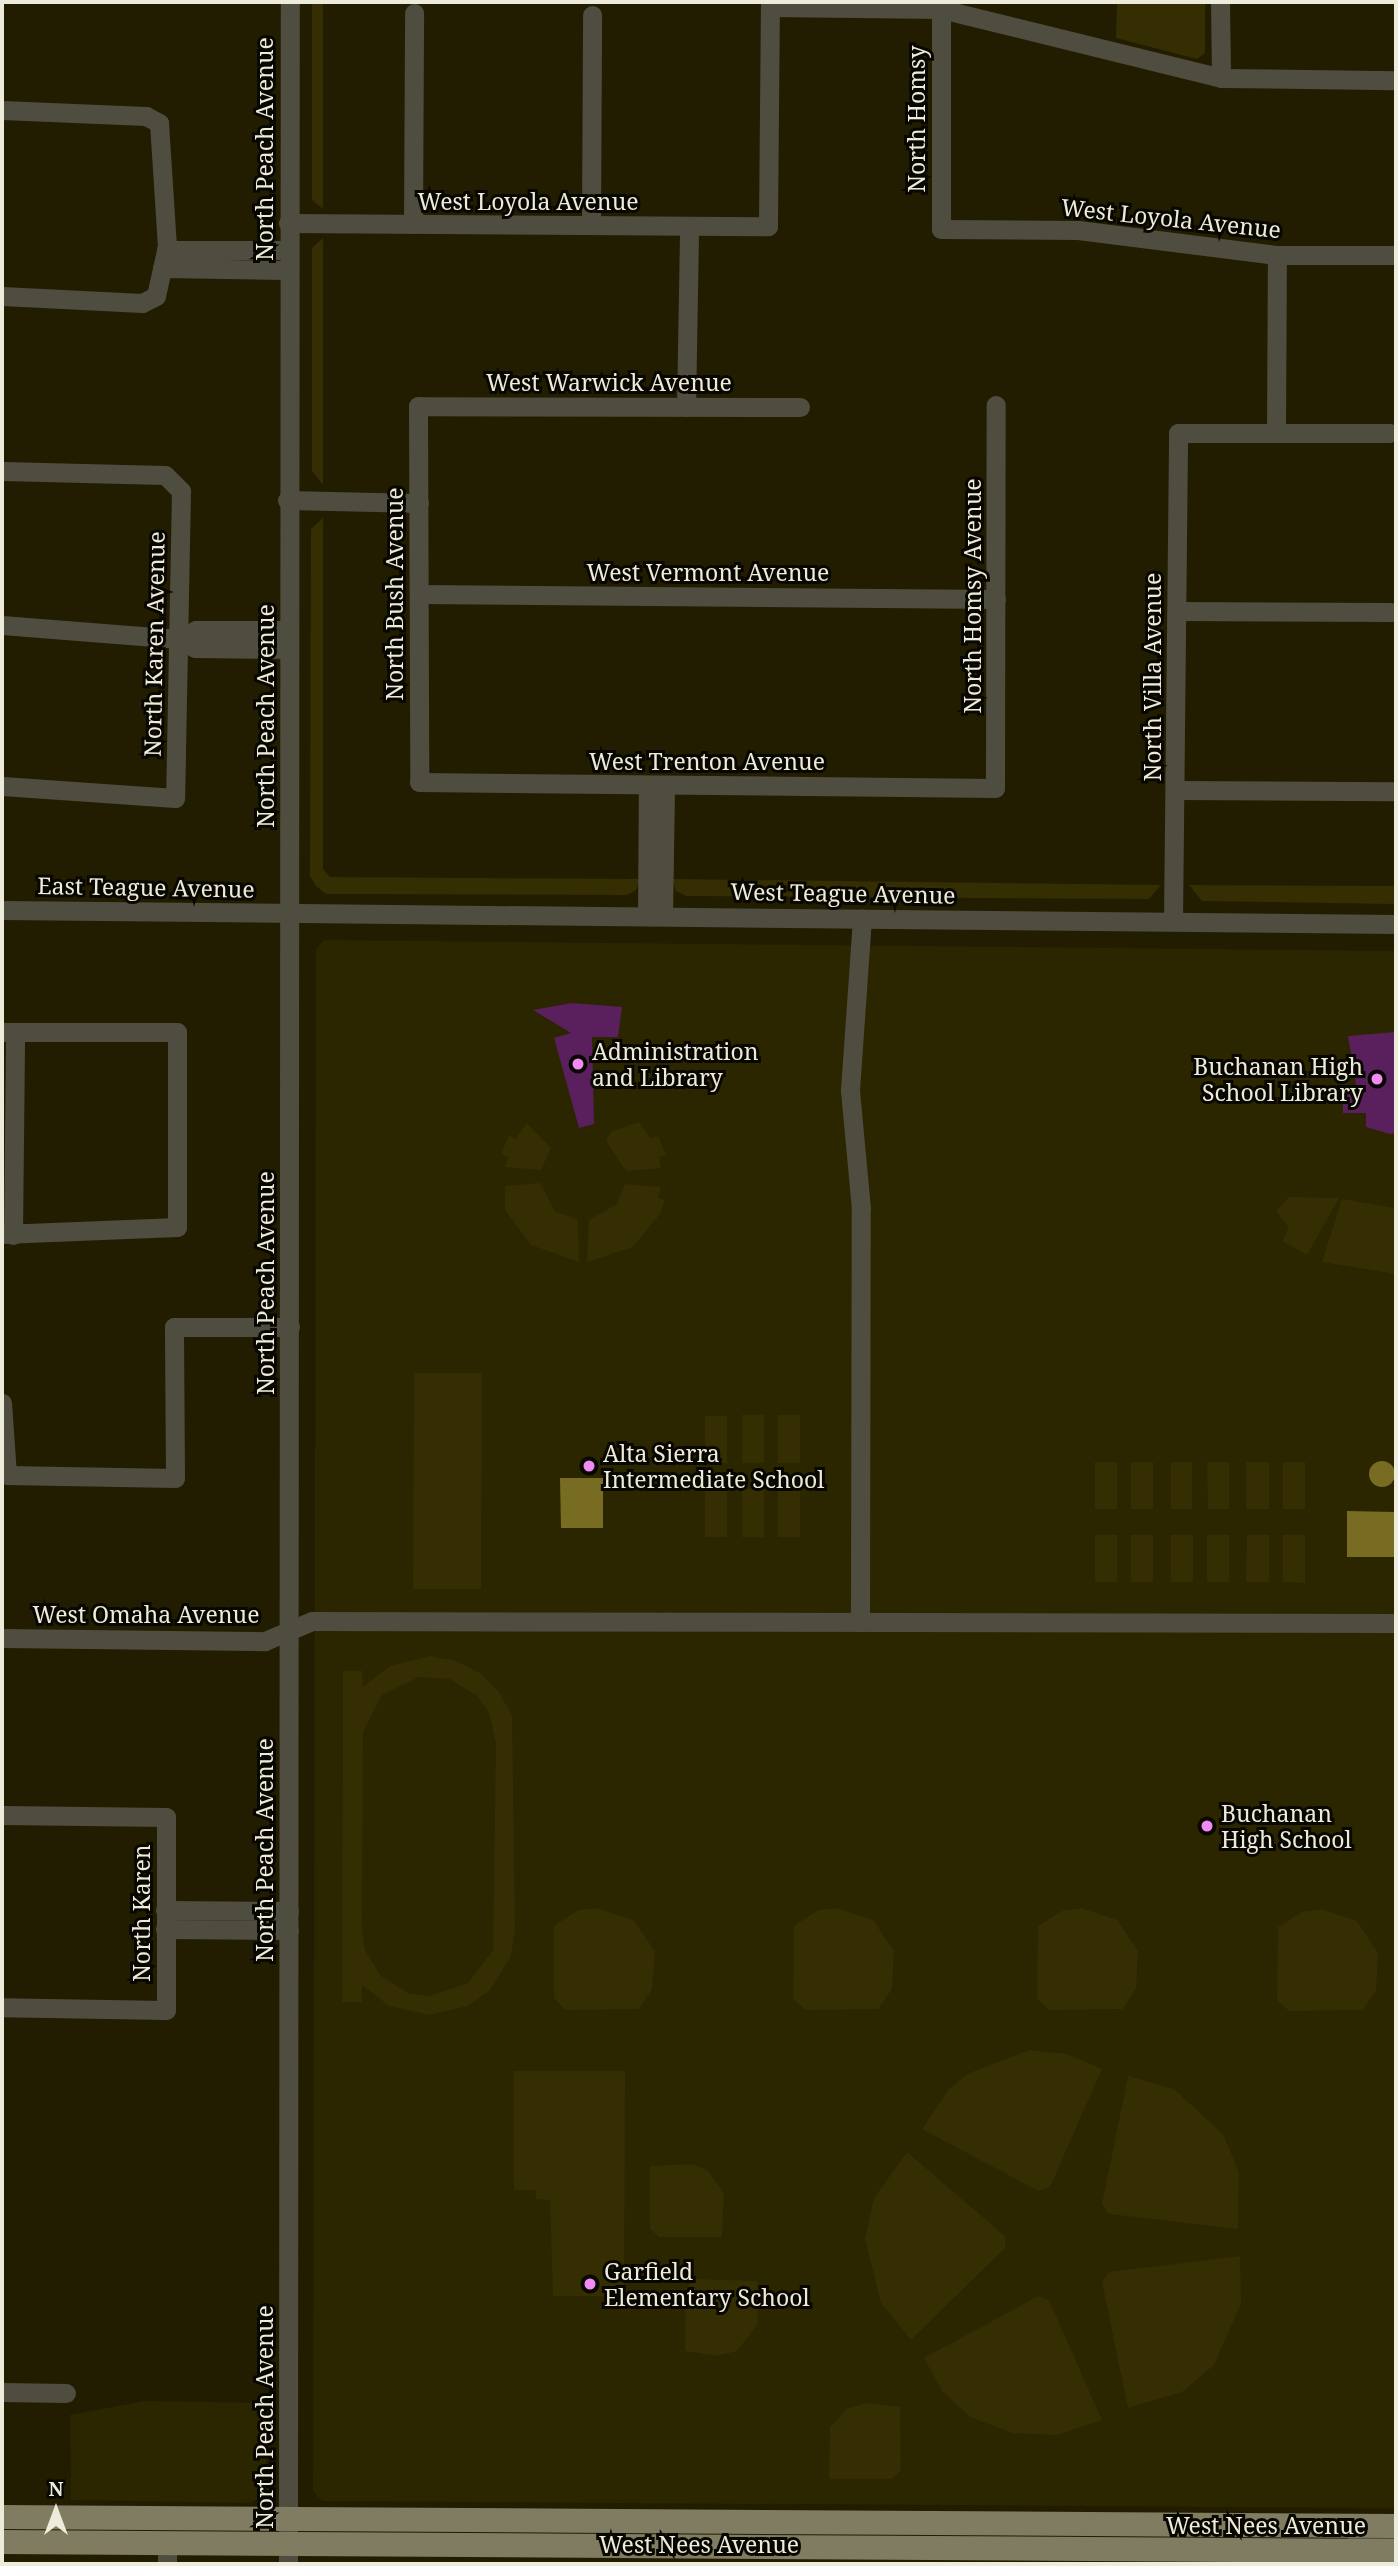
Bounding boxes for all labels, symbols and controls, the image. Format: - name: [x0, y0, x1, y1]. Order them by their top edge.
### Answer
- street label: North Peach Avenue: [250, 37, 278, 261]
- street label: North Homsy: [902, 46, 930, 192]
- street label: West Loyola Avenue: [417, 187, 639, 215]
- street label: West Loyola Avenue: [1060, 193, 1282, 243]
- street label: West Warwick Avenue: [486, 368, 732, 396]
- street label: North Homsy Avenue: [958, 478, 986, 714]
- street label: North Bush Avenue: [380, 487, 408, 701]
- street label: North Karen Avenue: [138, 531, 170, 757]
- street label: West Vermont Avenue: [587, 558, 829, 586]
- street label: North Villa Avenue: [1138, 573, 1166, 781]
- street label: North Peach Avenue: [251, 604, 279, 828]
- street label: West Trenton Avenue: [589, 747, 825, 775]
- street label: East Teague Avenue: [37, 871, 255, 903]
- street label: West Teague Avenue: [730, 877, 956, 909]
- place label: Administration and Library: [592, 1037, 759, 1091]
- place label: Buchanan High School Library: [1193, 1052, 1363, 1106]
- marker: Administration and Library: [570, 1056, 586, 1072]
- marker: Buchanan High School Library: [1369, 1071, 1385, 1087]
- street label: North Peach Avenue: [251, 1171, 279, 1395]
- place label: Alta Sierra Intermediate School: [603, 1439, 824, 1493]
- marker: Alta Sierra Intermediate School: [581, 1458, 597, 1474]
- street label: West Omaha Avenue: [33, 1600, 259, 1628]
- street label: North Peach Avenue: [250, 1738, 278, 1962]
- place label: Buchanan High School: [1221, 1799, 1352, 1853]
- marker: Buchanan High School: [1199, 1818, 1215, 1834]
- street label: North Karen: [127, 1844, 155, 1982]
- place label: Garfield Elementary School: [604, 2257, 810, 2311]
- marker: Garfield Elementary School: [582, 2276, 598, 2292]
- street label: North Peach Avenue: [250, 2305, 278, 2529]
- north arrow: [21, 2475, 91, 2545]
- text: N: [49, 2476, 63, 2502]
- street label: West Nees Avenue: [1166, 2511, 1366, 2539]
- street label: West Nees Avenue: [599, 2530, 799, 2558]

